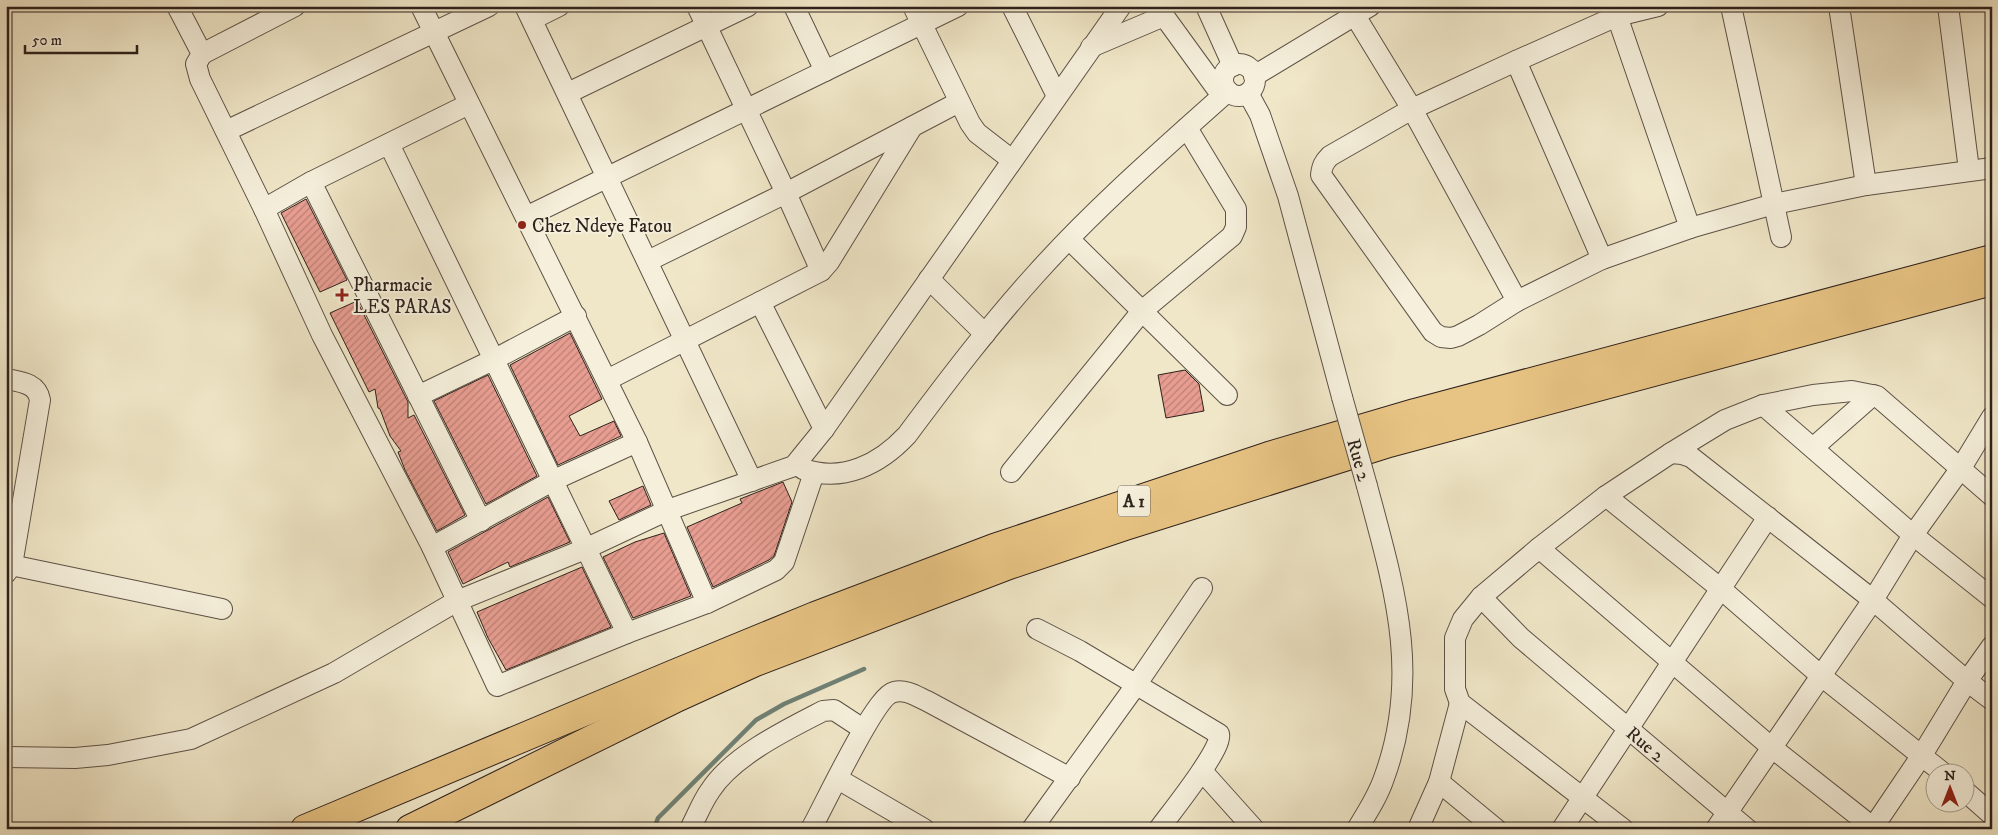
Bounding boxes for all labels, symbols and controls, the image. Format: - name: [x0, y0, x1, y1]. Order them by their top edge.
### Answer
- scale bar: [25, 22, 138, 54]
- text: 50 m: [32, 31, 62, 50]
- place label: Chez Ndeye Fatou: [532, 215, 672, 238]
- marker: Chez Ndeye Fatou: [516, 219, 528, 231]
- place label: Pharmacie LES PARAS: [353, 274, 452, 319]
- marker: Pharmacie LES PARAS: [335, 288, 349, 302]
- street label: Rue 2: [1341, 436, 1375, 484]
- road number: A 1: [1118, 486, 1150, 516]
- street label: Rue 2: [1621, 722, 1669, 768]
- north arrow: [1926, 762, 1976, 812]
- text: N: [1944, 767, 1956, 785]

